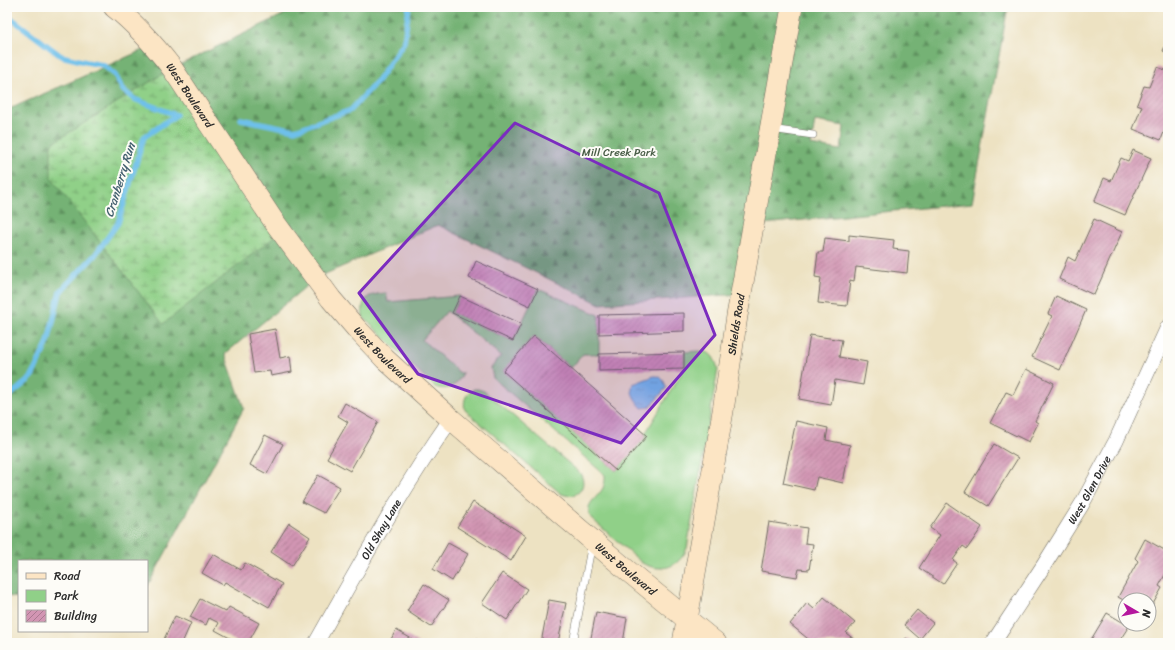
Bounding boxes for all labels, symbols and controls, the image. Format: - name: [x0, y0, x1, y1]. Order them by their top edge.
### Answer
- street label: West Boulevard: [161, 58, 219, 133]
- water label: Cranberry Run: [98, 139, 142, 220]
- park label: Mill Creek Park: [582, 143, 656, 162]
- street label: Shields Road: [722, 291, 750, 356]
- street label: West Boulevard: [349, 322, 417, 389]
- street label: West Glen Drive: [1062, 452, 1116, 528]
- street label: Old Shay Lane: [356, 495, 407, 563]
- street label: West Boulevard: [591, 537, 662, 601]
- legend: [18, 560, 148, 632]
- text: Road: [54, 565, 81, 587]
- text: Park: [54, 585, 79, 607]
- north arrow: [1117, 592, 1157, 632]
- text: Building: [54, 605, 97, 627]
- text: N: [1136, 607, 1157, 619]

